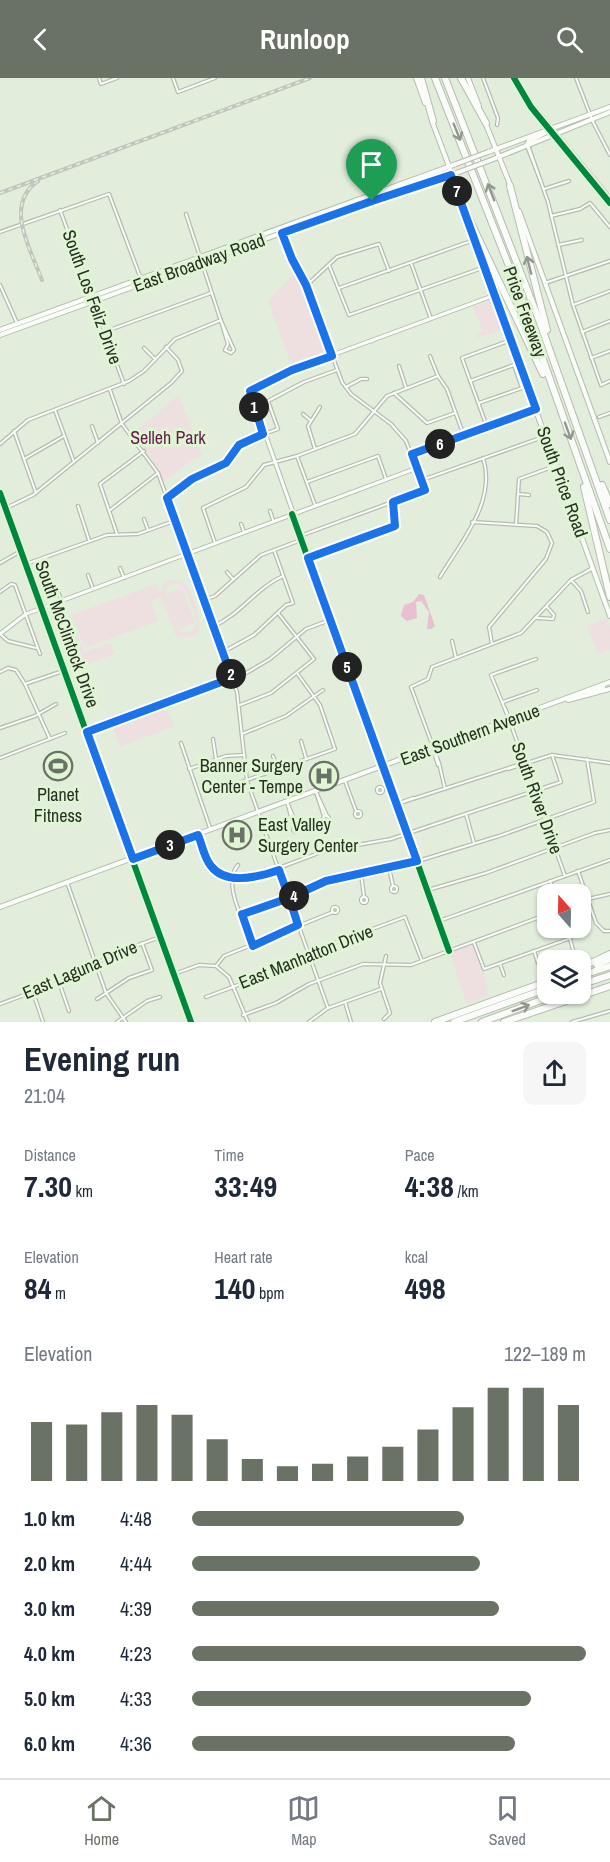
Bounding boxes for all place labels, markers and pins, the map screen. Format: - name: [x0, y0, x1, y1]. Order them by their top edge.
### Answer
- pin: [346, 139, 397, 201]
- pin: 7: [442, 176, 472, 206]
- pin: 1: [239, 392, 269, 422]
- pin: 6: [425, 429, 455, 459]
- pin: 5: [332, 652, 362, 682]
- pin: 2: [216, 659, 246, 689]
- sports icon: Planet Fitness: [42, 750, 74, 782]
- place label: Banner Surgery Center - Tempe: [200, 753, 304, 799]
- hospital icon: Banner Surgery Center - Tempe: [308, 760, 340, 792]
- place label: Planet Fitness: [34, 782, 82, 828]
- place label: East Valley Surgery Center: [258, 812, 358, 858]
- hospital icon: East Valley Surgery Center: [221, 819, 253, 851]
- pin: 3: [155, 830, 185, 860]
- pin: 4: [279, 881, 309, 911]

